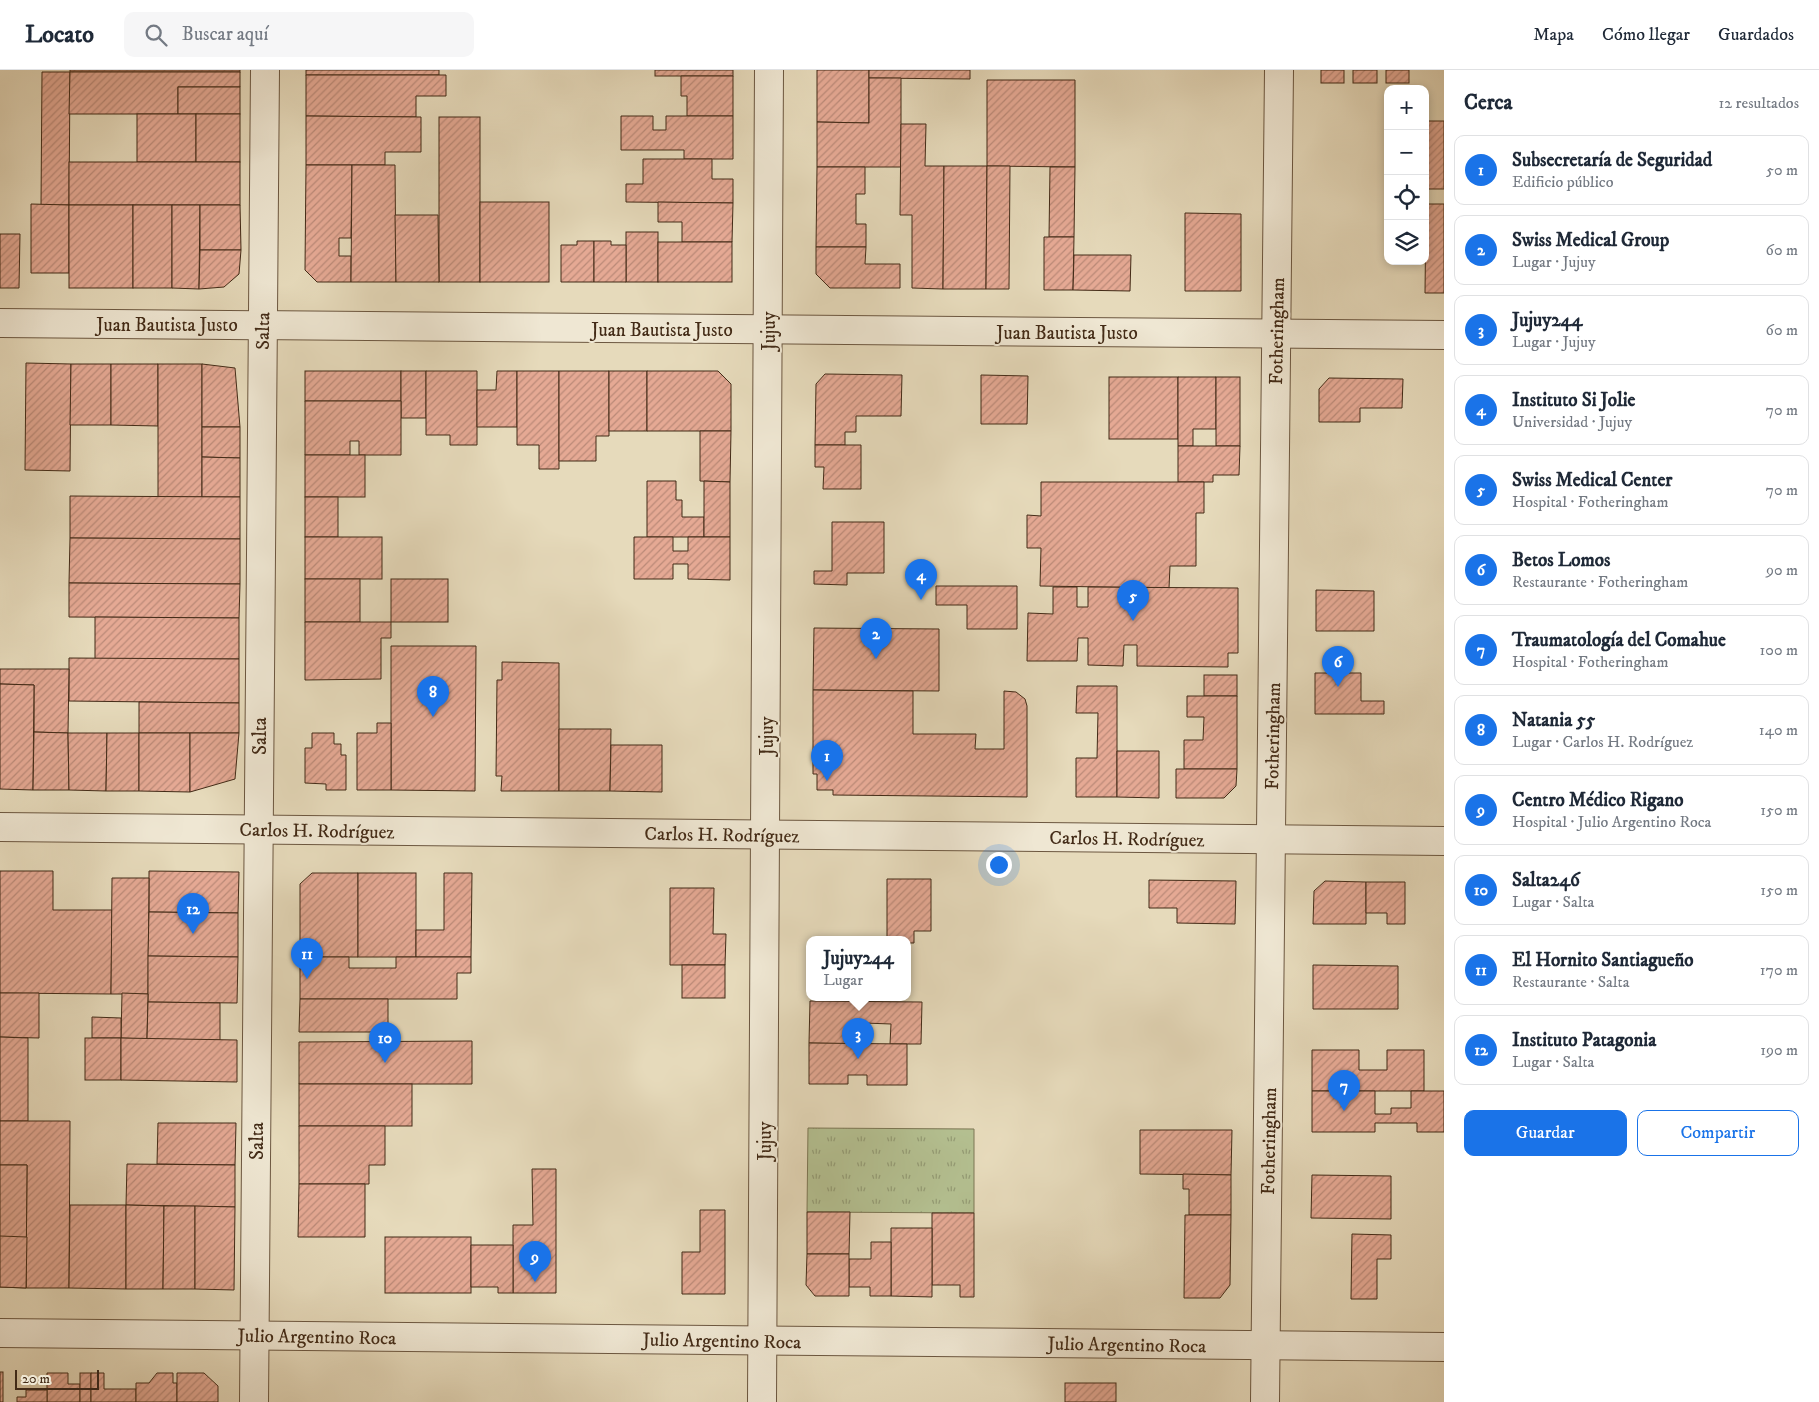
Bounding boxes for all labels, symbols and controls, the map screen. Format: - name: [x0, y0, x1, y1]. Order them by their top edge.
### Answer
- search box: [124, 12, 474, 57]
- text: Locato: [25, 20, 94, 50]
- icon: search: [142, 21, 170, 49]
- text: Buscar aquí: [182, 23, 268, 46]
- text: Mapa: [1533, 24, 1574, 46]
- text: Cómo llegar: [1602, 24, 1690, 46]
- text: Guardados: [1718, 24, 1794, 46]
- map controls: [1384, 85, 1429, 265]
- button: +: [1384, 85, 1429, 130]
- text: Cerca: [1464, 90, 1512, 116]
- text: 12 resultados: [1718, 93, 1799, 113]
- button: −: [1384, 130, 1429, 175]
- text: Subsecretaría de Seguridad: [1512, 149, 1712, 172]
- text: 1: [1478, 160, 1484, 180]
- text: 50 m: [1766, 160, 1798, 180]
- text: Edificio público: [1512, 172, 1613, 192]
- button: locate: [1384, 175, 1429, 220]
- button: layers: [1384, 220, 1429, 265]
- text: Swiss Medical Group: [1512, 229, 1669, 252]
- text: 2: [1477, 240, 1485, 260]
- text: 60 m: [1766, 240, 1798, 260]
- text: Lugar · Jujuy: [1512, 252, 1595, 272]
- street label: Fotheringham: [1265, 277, 1290, 385]
- text: Jujuy244: [1512, 309, 1582, 332]
- street label: Jujuy: [758, 310, 781, 353]
- street label: Salta: [252, 312, 275, 350]
- street label: Juan Bautista Justo: [94, 314, 238, 337]
- street label: Juan Bautista Justo: [589, 319, 733, 342]
- text: 3: [1478, 320, 1484, 340]
- text: 60 m: [1766, 320, 1798, 340]
- street label: Juan Bautista Justo: [994, 322, 1138, 345]
- text: Lugar · Jujuy: [1512, 332, 1595, 352]
- text: Instituto Si Jolie: [1512, 389, 1635, 412]
- text: 4: [1476, 400, 1486, 420]
- text: 70 m: [1766, 400, 1798, 420]
- text: Universidad · Jujuy: [1512, 412, 1632, 432]
- text: Swiss Medical Center: [1512, 469, 1672, 492]
- text: 5: [1477, 480, 1485, 500]
- text: 70 m: [1766, 480, 1798, 500]
- text: Hospital · Fotheringham: [1512, 492, 1668, 512]
- text: Betos Lomos: [1512, 549, 1610, 572]
- pin: 4: [905, 559, 937, 600]
- text: 6: [1477, 560, 1485, 580]
- text: 90 m: [1766, 560, 1798, 580]
- text: Restaurante · Fotheringham: [1512, 572, 1688, 592]
- pin: 5: [1117, 580, 1149, 621]
- pin: 2: [860, 618, 892, 659]
- text: Traumatología del Comahue: [1512, 629, 1726, 652]
- text: 7: [1477, 640, 1485, 660]
- text: 100 m: [1760, 640, 1798, 660]
- pin: 6: [1322, 646, 1354, 687]
- text: Hospital · Fotheringham: [1512, 652, 1668, 672]
- pin: 8: [417, 676, 449, 717]
- street label: Fotheringham: [1261, 682, 1286, 790]
- text: Natania 55: [1512, 709, 1595, 732]
- street label: Jujuy: [756, 715, 779, 758]
- street label: Salta: [249, 717, 272, 755]
- text: 8: [1477, 720, 1485, 740]
- text: 140 m: [1759, 720, 1798, 740]
- text: Lugar · Carlos H. Rodríguez: [1512, 732, 1693, 752]
- pin: 1: [811, 740, 843, 781]
- text: Centro Médico Rigano: [1512, 789, 1684, 812]
- text: 9: [1477, 800, 1485, 820]
- text: 150 m: [1760, 800, 1798, 820]
- text: Hospital · Julio Argentino Roca: [1512, 812, 1711, 832]
- street label: Carlos H. Rodríguez: [239, 819, 395, 844]
- street label: Carlos H. Rodríguez: [644, 823, 800, 848]
- street label: Carlos H. Rodríguez: [1049, 827, 1205, 852]
- your location: [986, 852, 1012, 878]
- text: Salta246: [1512, 869, 1580, 892]
- text: 10: [1474, 880, 1488, 900]
- text: 150 m: [1760, 880, 1798, 900]
- text: Lugar · Salta: [1512, 892, 1594, 912]
- pin: 12: [177, 893, 209, 934]
- popup: [806, 936, 911, 1001]
- pin: 11: [291, 938, 323, 979]
- text: Jujuy244: [823, 947, 894, 970]
- text: El Hornito Santiagueño: [1512, 949, 1694, 972]
- text: 11: [1475, 960, 1487, 980]
- text: 170 m: [1760, 960, 1798, 980]
- text: Lugar: [823, 970, 863, 990]
- text: Restaurante · Salta: [1512, 972, 1630, 992]
- pin: 3: [842, 1018, 874, 1059]
- pin: 10: [369, 1022, 401, 1063]
- text: Instituto Patagonia: [1512, 1029, 1656, 1052]
- text: 12: [1474, 1040, 1488, 1060]
- text: 190 m: [1760, 1040, 1798, 1060]
- text: Lugar · Salta: [1512, 1052, 1594, 1072]
- pin: 7: [1328, 1070, 1360, 1111]
- street label: Fotheringham: [1257, 1087, 1282, 1195]
- button: Guardar: [1464, 1110, 1627, 1156]
- button: Compartir: [1637, 1110, 1799, 1156]
- street label: Jujuy: [754, 1120, 777, 1163]
- street label: Salta: [246, 1122, 269, 1160]
- pin: 9: [519, 1241, 551, 1282]
- street label: Julio Argentino Roca: [235, 1325, 396, 1350]
- street label: Julio Argentino Roca: [640, 1329, 801, 1354]
- street label: Julio Argentino Roca: [1045, 1333, 1206, 1358]
- scale bar: [15, 1367, 99, 1390]
- text: 20 m: [22, 1370, 50, 1388]

